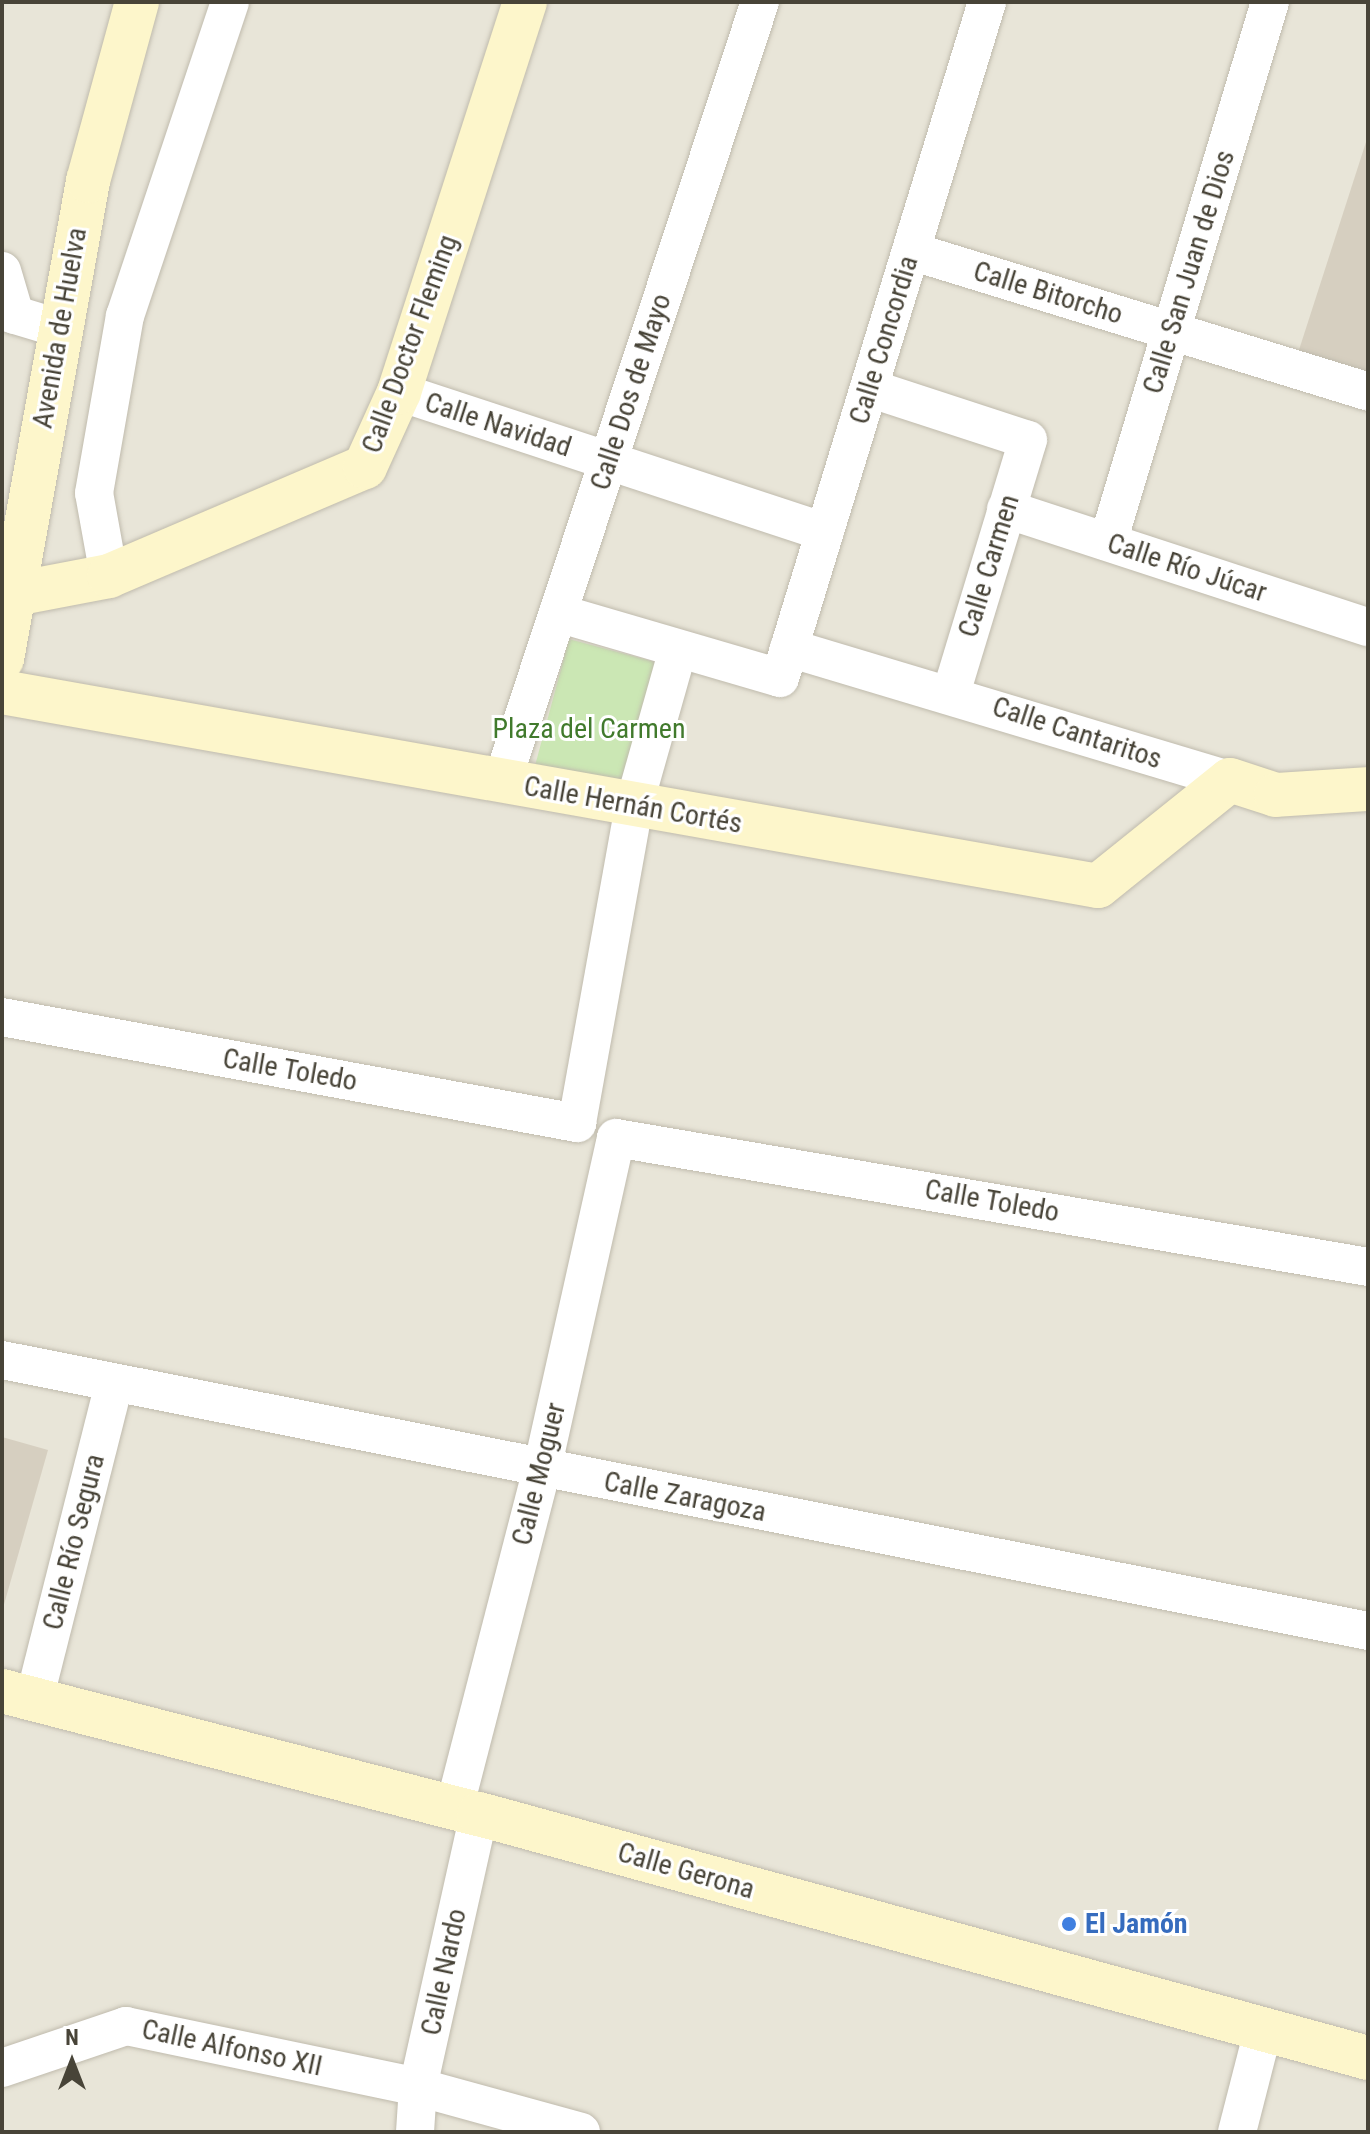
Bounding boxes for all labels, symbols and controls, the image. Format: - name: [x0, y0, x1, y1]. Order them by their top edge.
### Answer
- street label: Calle San Juan de Dios: [1136, 146, 1242, 398]
- street label: Avenida de Huelva: [26, 225, 94, 431]
- street label: Calle Doctor Fleming: [355, 230, 465, 458]
- street label: Calle Concordia: [842, 252, 926, 428]
- street label: Calle Bitorcho: [969, 254, 1127, 332]
- street label: Calle Dos de Mayo: [583, 290, 679, 494]
- street label: Calle Navidad: [421, 386, 575, 464]
- street label: Calle Carmen: [951, 491, 1027, 641]
- street label: Calle Río Júcar: [1103, 526, 1271, 610]
- street label: Calle Cantaritos: [988, 690, 1166, 776]
- park label: Plaza del Carmen: [493, 712, 685, 746]
- street label: Calle Hernán Cortés: [521, 769, 745, 841]
- street label: Calle Toledo: [220, 1042, 360, 1098]
- street label: Calle Toledo: [922, 1173, 1062, 1229]
- street label: Calle Moguer: [505, 1399, 573, 1549]
- street label: Calle Río Segura: [36, 1451, 112, 1633]
- street label: Calle Zaragoza: [601, 1465, 769, 1529]
- street label: Calle Gerona: [614, 1835, 758, 1907]
- street label: Calle Nardo: [414, 1906, 474, 2038]
- place label: El Jamón: [1085, 1907, 1188, 1941]
- marker: El Jamón: [1060, 1915, 1078, 1933]
- street label: Calle Alfonso XII: [139, 2012, 325, 2084]
- north arrow: [32, 2022, 112, 2102]
- text: N: [65, 2025, 79, 2050]

